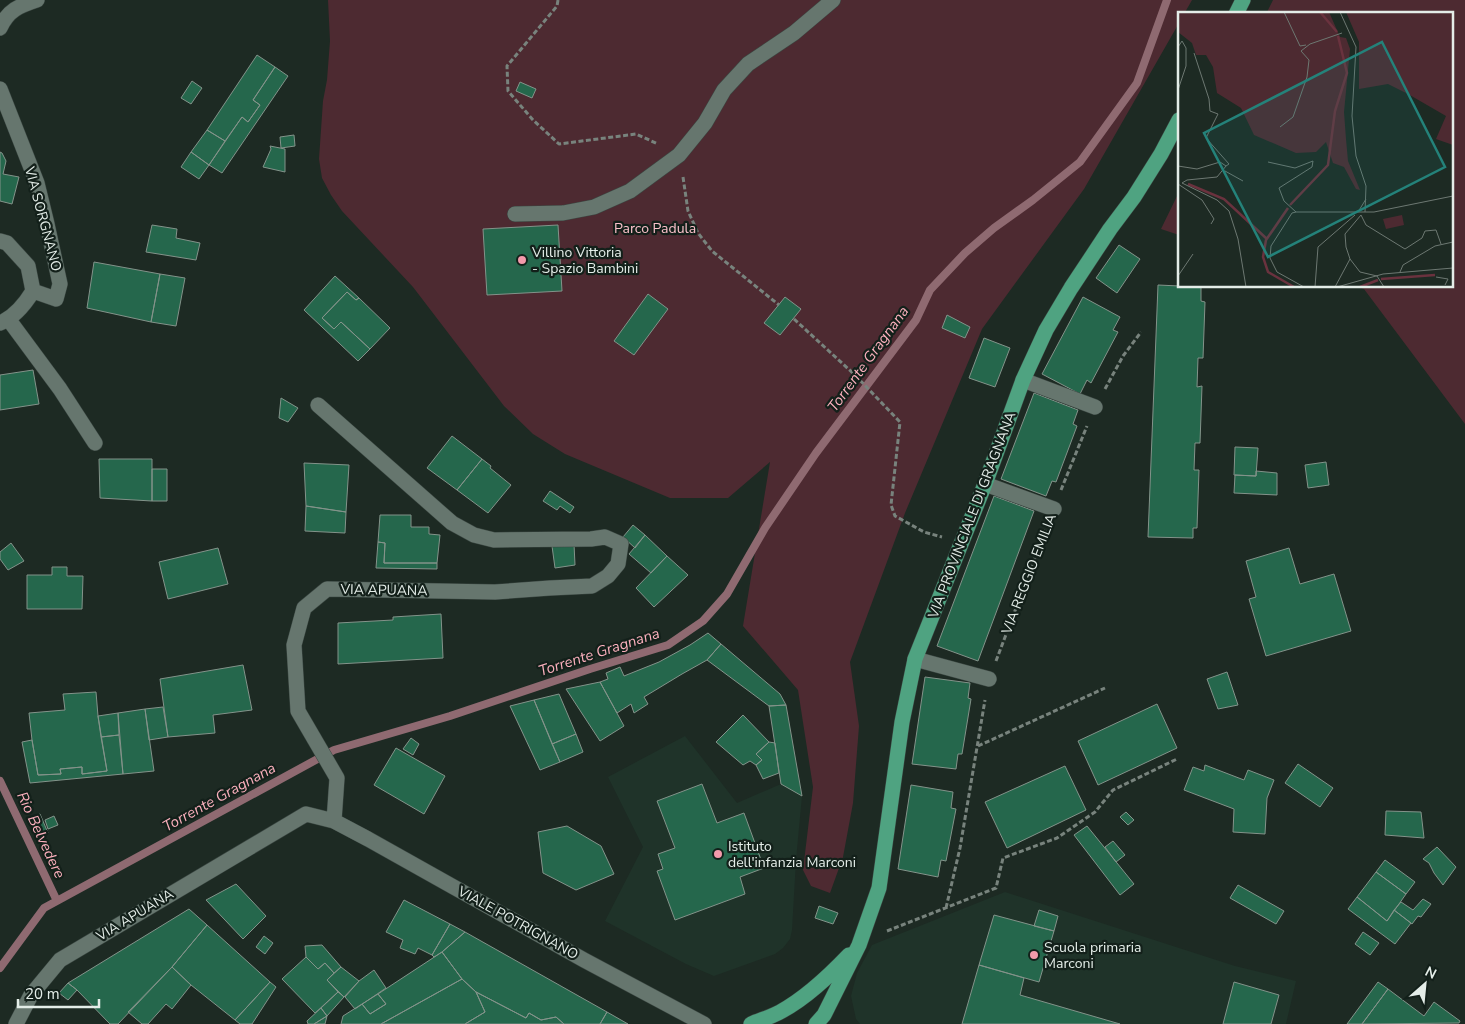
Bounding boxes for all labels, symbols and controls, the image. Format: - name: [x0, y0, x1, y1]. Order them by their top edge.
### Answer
- inset map: [1178, 12, 1452, 288]
- street label: VIA SORGNANO: [20, 164, 66, 273]
- park label: Parco Padula: [614, 219, 696, 238]
- place label: Villino Vittoria - Spazio Bambini: [531, 243, 638, 278]
- marker: Villino Vittoria - Spazio Bambini: [516, 254, 528, 266]
- water label: Torrente Gragnana: [823, 302, 913, 416]
- street label: VIA PROVINCIALE DI GRAGNANA: [923, 409, 1020, 622]
- street label: VIA REGGIO EMILIA: [997, 511, 1061, 638]
- street label: VIA APUANA: [339, 580, 428, 600]
- water label: Torrente Gragnana: [536, 623, 662, 681]
- water label: Torrente Gragnana: [159, 758, 279, 836]
- water label: Rio Belvedere: [12, 788, 70, 882]
- place label: Istituto dell'infanzia Marconi: [728, 837, 856, 872]
- marker: Istituto dell'infanzia Marconi: [712, 848, 724, 860]
- street label: VIALE POTRIGNANO: [454, 882, 582, 964]
- street label: VIA APUANA: [92, 884, 177, 946]
- place label: Scuola primaria Marconi: [1044, 938, 1141, 973]
- marker: Scuola primaria Marconi: [1028, 949, 1040, 961]
- north arrow: [1400, 959, 1450, 1009]
- text: N: [1422, 962, 1440, 984]
- scale bar: [18, 976, 99, 1008]
- text: 20 m: [25, 984, 60, 1004]

